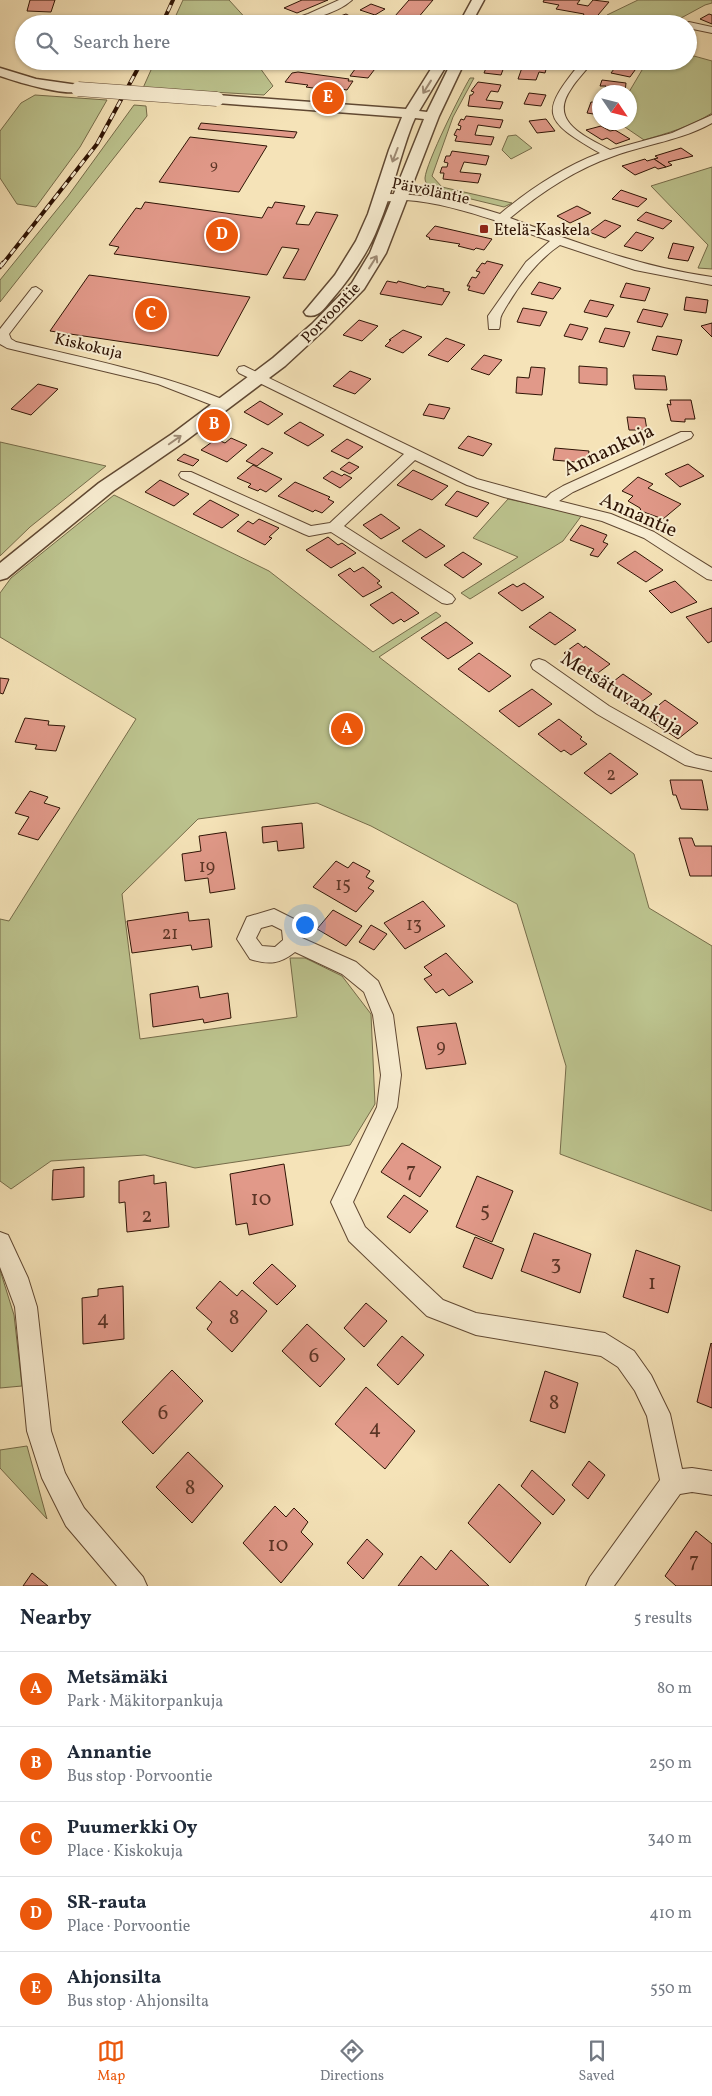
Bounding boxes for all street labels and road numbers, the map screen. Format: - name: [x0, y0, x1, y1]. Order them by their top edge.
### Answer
- street label: Päivöläntie: [390, 173, 472, 211]
- street label: Porvoontie: [297, 278, 366, 349]
- street label: Kiskokuja: [52, 328, 125, 365]
- street label: Annankuja: [559, 417, 659, 484]
- street label: Annantie: [595, 486, 682, 545]
- street label: Metsätuvankuja: [555, 645, 689, 744]

